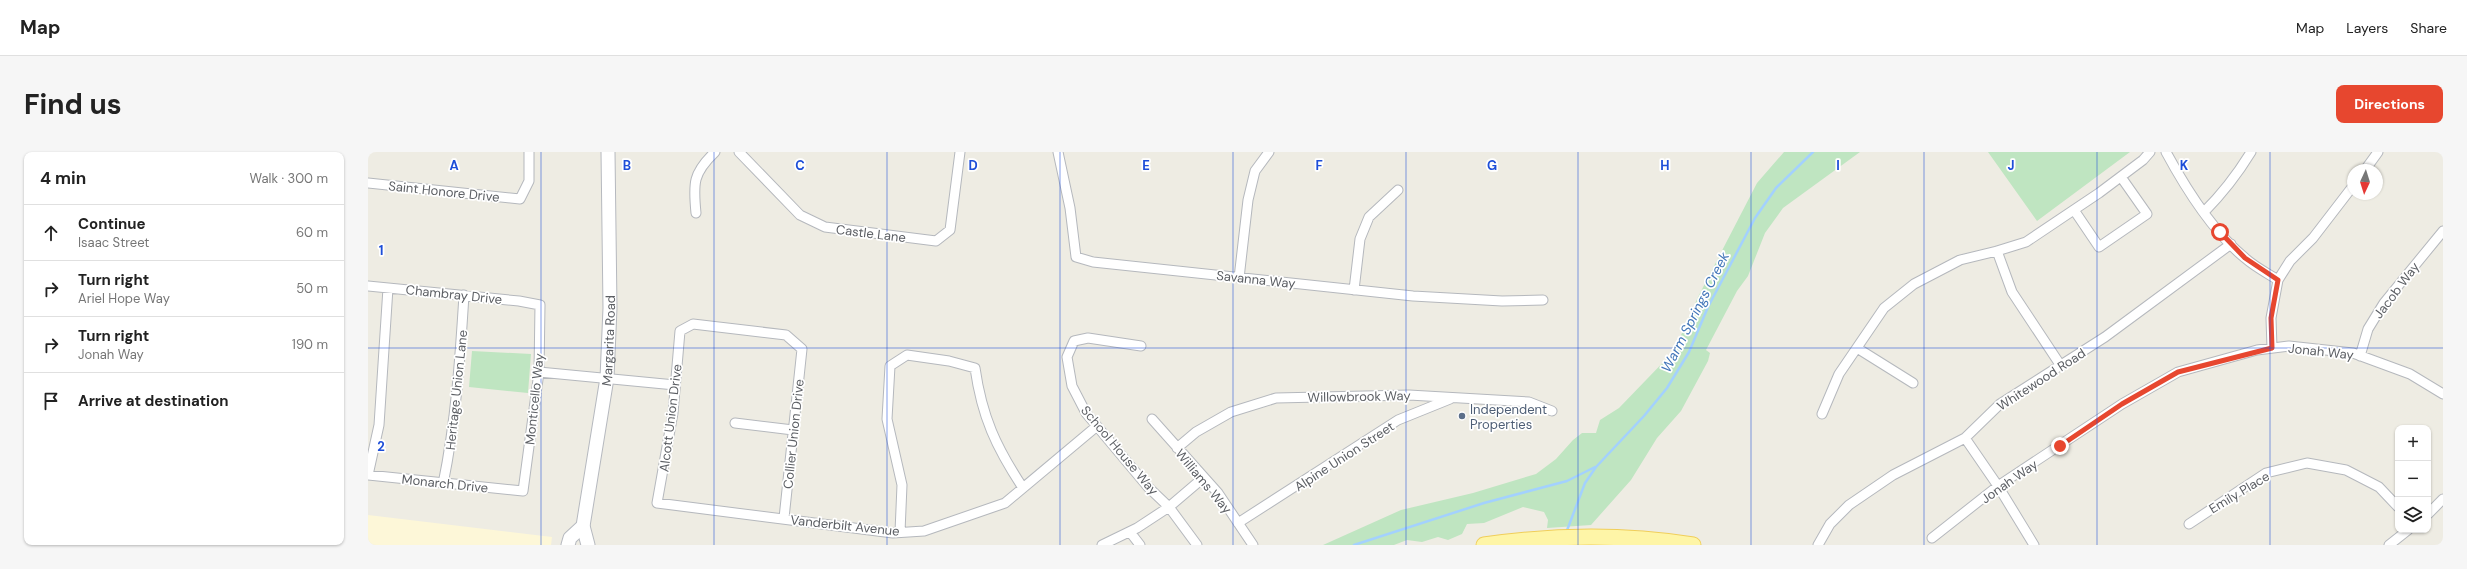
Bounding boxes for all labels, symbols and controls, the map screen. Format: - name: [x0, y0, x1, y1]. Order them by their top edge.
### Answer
- text: Map: [20, 15, 60, 40]
- text: Map: [2296, 19, 2324, 37]
- text: Layers: [2346, 19, 2388, 37]
- text: Share: [2410, 19, 2447, 37]
- button: Directions: [2336, 85, 2443, 123]
- text: Find us: [24, 86, 122, 123]
- text: A: [449, 157, 459, 174]
- text: B: [623, 157, 631, 174]
- text: C: [795, 157, 805, 174]
- text: D: [968, 157, 978, 174]
- text: E: [1142, 157, 1150, 174]
- text: F: [1315, 157, 1323, 174]
- text: G: [1487, 157, 1497, 174]
- text: H: [1660, 157, 1670, 174]
- text: I: [1836, 157, 1840, 174]
- text: J: [2007, 157, 2015, 174]
- text: K: [2180, 157, 2189, 174]
- north arrow: [2347, 164, 2383, 200]
- text: 4 min: [40, 167, 86, 189]
- text: Walk · 300 m: [250, 170, 328, 187]
- street label: Saint Honore Drive: [388, 177, 500, 206]
- text: Continue: [78, 214, 146, 234]
- street label: Castle Lane: [835, 221, 907, 246]
- icon: ahead: [40, 222, 62, 244]
- route start: [2211, 223, 2229, 241]
- text: 60 m: [296, 224, 328, 241]
- text: Isaac Street: [78, 234, 149, 251]
- text: 1: [379, 242, 383, 259]
- water label: Warm Springs Creek: [1657, 248, 1734, 375]
- street label: Jacob Way: [2370, 259, 2423, 322]
- street label: Savanna Way: [1216, 267, 1296, 292]
- text: Turn right: [78, 270, 149, 290]
- icon: right: [40, 278, 62, 300]
- text: 50 m: [296, 280, 328, 297]
- street label: Chambray Drive: [405, 281, 503, 308]
- text: Ariel Hope Way: [78, 290, 170, 307]
- street label: Margarita Road: [598, 295, 619, 387]
- text: Turn right: [78, 326, 149, 346]
- street label: Heritage Union Lane: [442, 329, 471, 451]
- icon: right: [40, 334, 62, 356]
- text: 190 m: [292, 336, 328, 353]
- street label: Jonah Way: [2287, 340, 2355, 363]
- street label: Whitewood Road: [1994, 344, 2089, 414]
- text: Jonah Way: [78, 346, 144, 363]
- street label: Monticello Way: [521, 352, 548, 446]
- street label: Alcott Union Drive: [655, 363, 686, 473]
- street label: Collier Union Drive: [779, 378, 808, 490]
- street label: Willowbrook Way: [1307, 387, 1411, 406]
- icon: arrive: [40, 390, 62, 412]
- text: Arrive at destination: [78, 391, 229, 411]
- place label: Independent Properties: [1470, 401, 1547, 433]
- street label: School House Way: [1077, 402, 1162, 499]
- marker: Independent Properties: [1457, 411, 1467, 421]
- street label: Alpine Union Street: [1291, 418, 1397, 495]
- map controls: [2395, 425, 2431, 533]
- button: +: [2395, 425, 2431, 461]
- route end: [2051, 437, 2069, 455]
- text: 2: [377, 438, 385, 455]
- street label: Williams Way: [1172, 445, 1236, 517]
- street label: Jonah Way: [1977, 456, 2041, 507]
- button: −: [2395, 461, 2431, 497]
- street label: Emily Place: [2206, 468, 2273, 517]
- street label: Monarch Drive: [401, 471, 489, 496]
- button: layers: [2395, 497, 2431, 533]
- street label: Vanderbilt Avenue: [789, 511, 900, 540]

